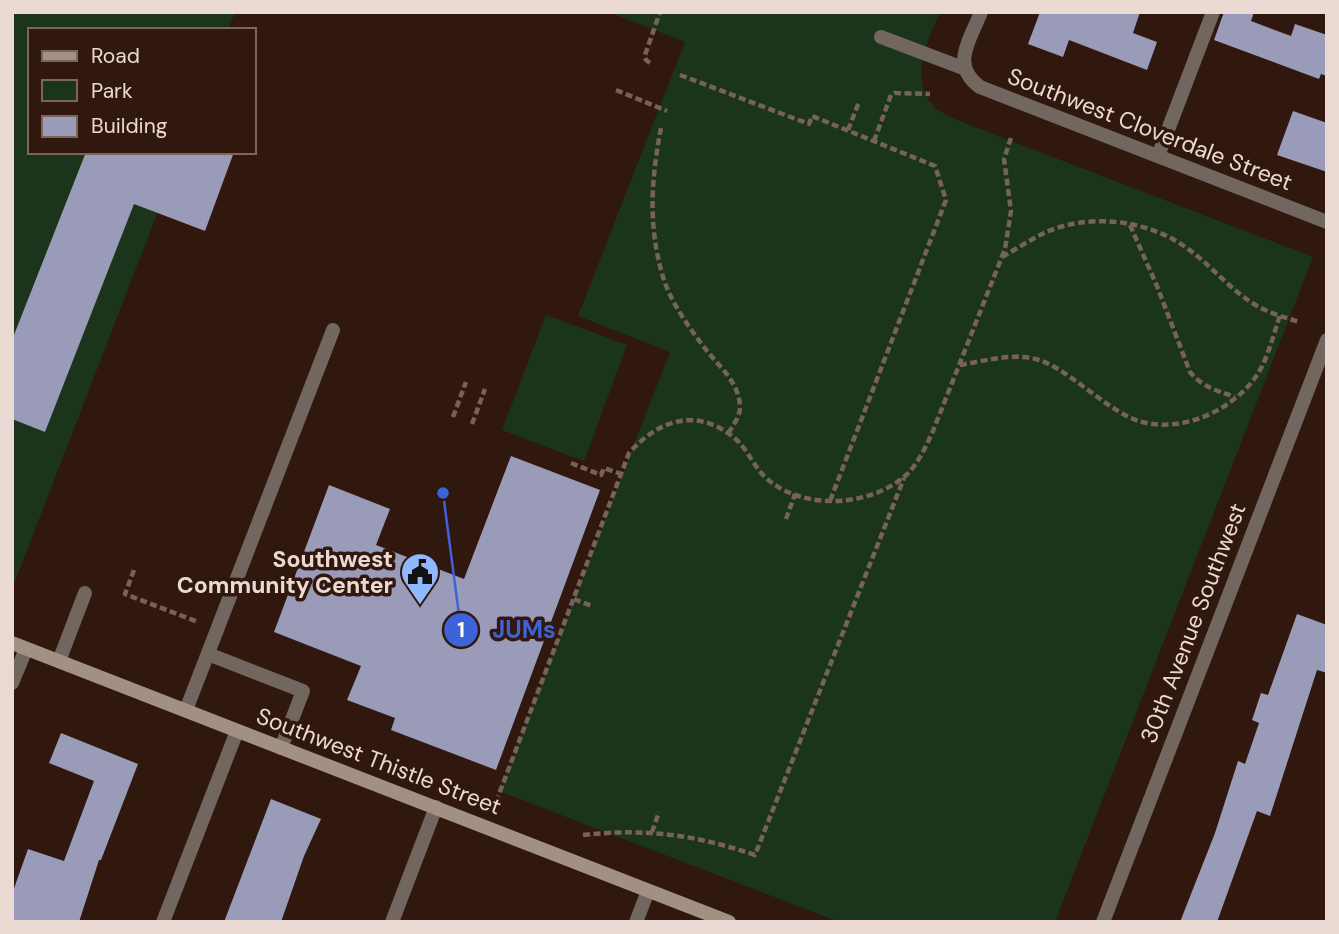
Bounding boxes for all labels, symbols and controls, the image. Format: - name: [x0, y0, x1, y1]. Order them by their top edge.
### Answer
- legend: [28, 28, 256, 154]
- text: Road: [91, 42, 140, 70]
- street label: Southwest Cloverdale Street: [1003, 61, 1297, 197]
- text: Park: [91, 77, 133, 105]
- text: Building: [91, 112, 168, 140]
- street label: 30th Avenue Southwest: [1133, 499, 1253, 747]
- place label: Southwest Community Center: [177, 544, 393, 600]
- public building icon: Southwest Community Center: [399, 551, 441, 606]
- callout: JUMs: [443, 607, 570, 652]
- text: JUMs: [492, 614, 556, 645]
- text: 1: [457, 616, 465, 644]
- street label: Southwest Thistle Street: [252, 700, 506, 822]

